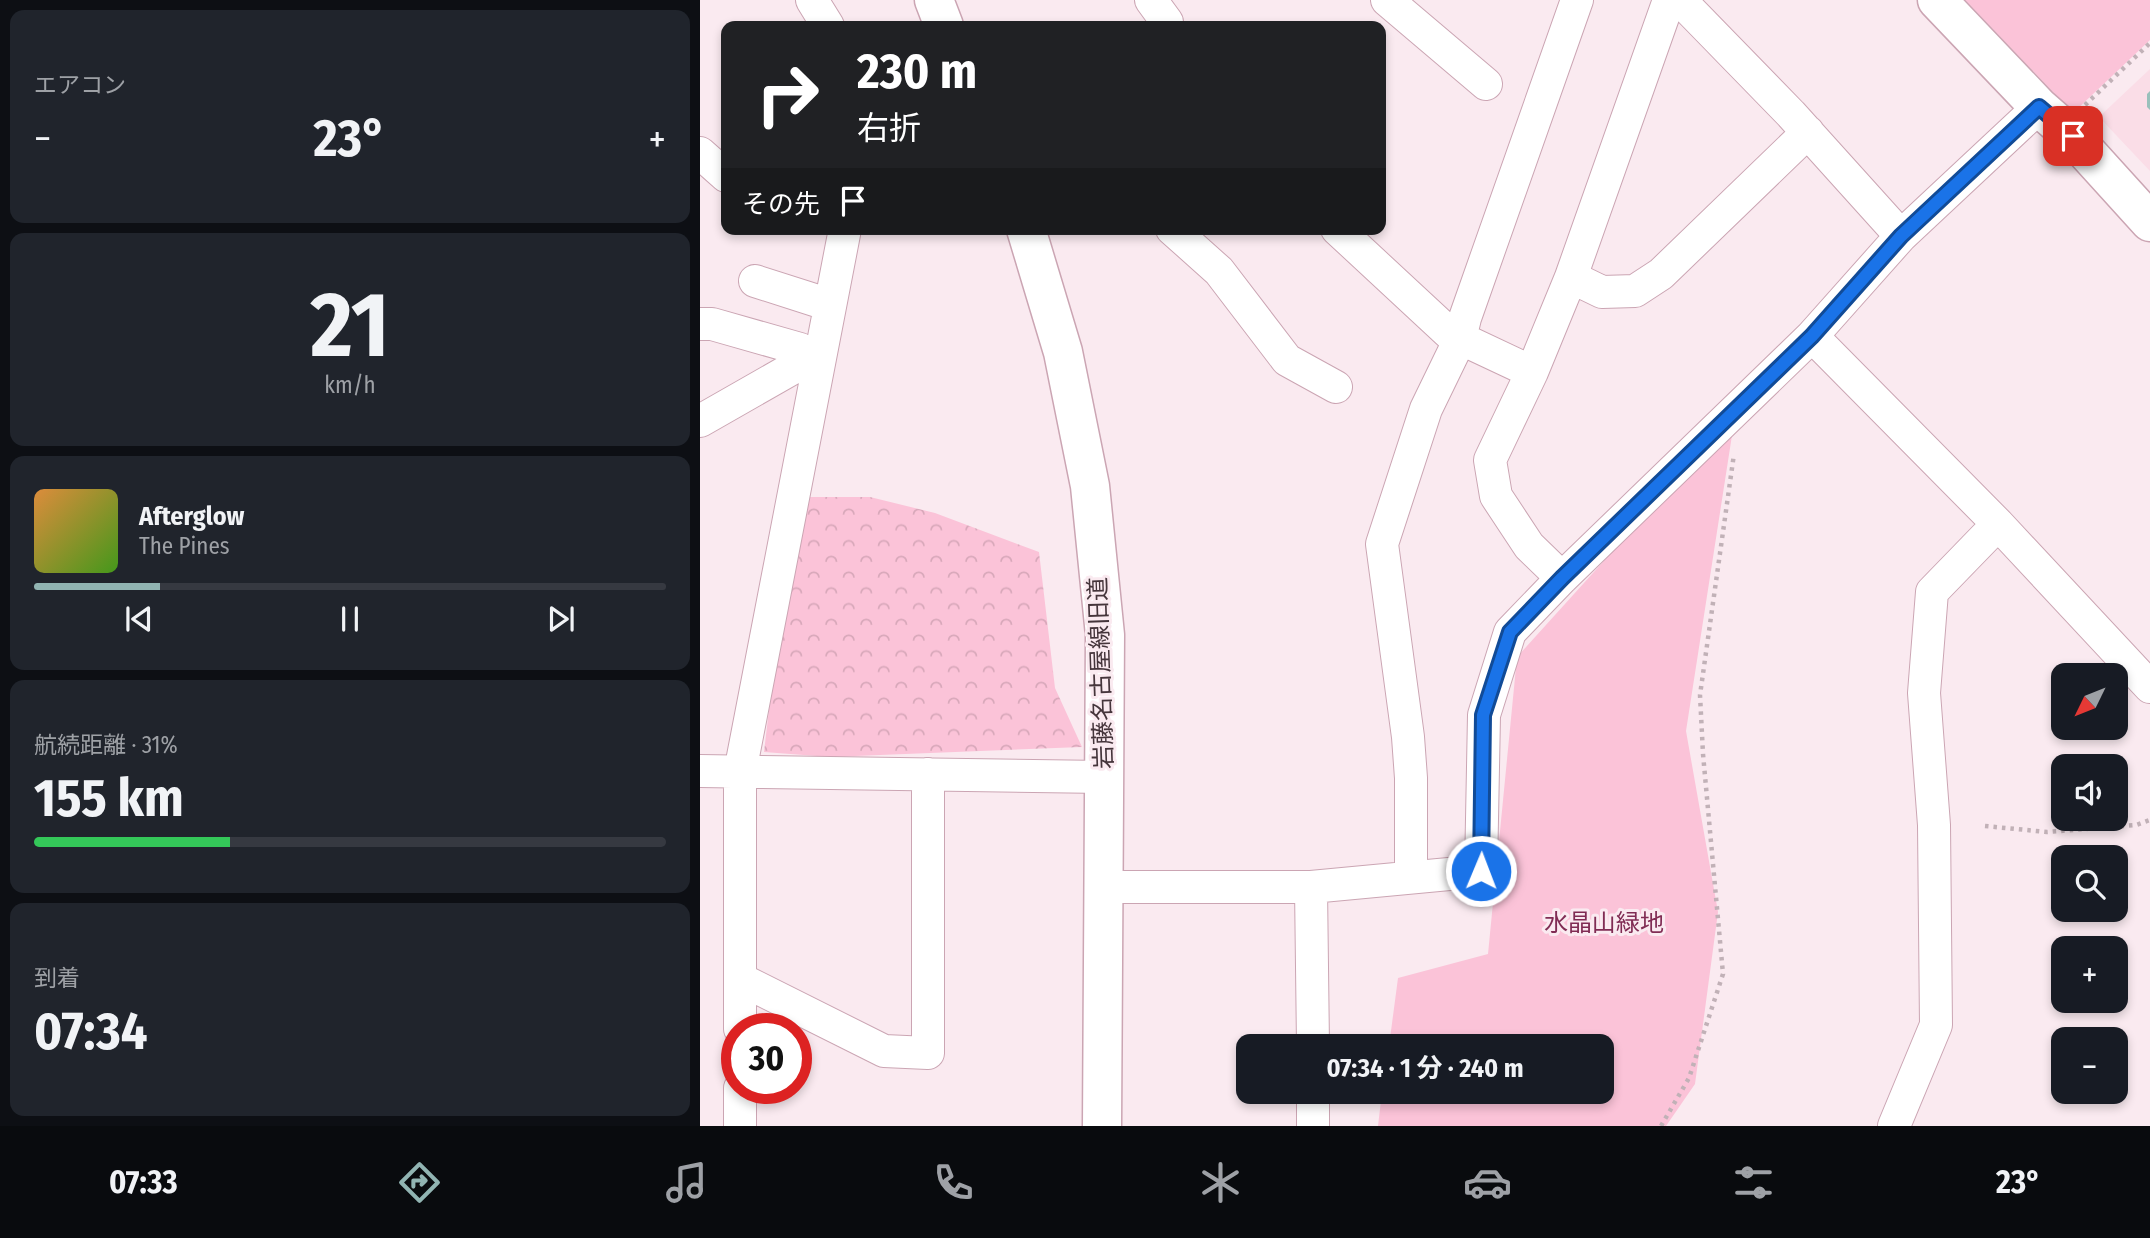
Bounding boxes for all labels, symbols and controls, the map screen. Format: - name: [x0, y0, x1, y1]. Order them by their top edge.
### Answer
- text: 230 m: [857, 42, 977, 101]
- icon: right: [742, 49, 833, 140]
- text: エアコン: [34, 71, 126, 99]
- pin: [2043, 106, 2103, 166]
- text: 23°: [313, 107, 386, 170]
- text: 右折: [857, 109, 921, 147]
- text: −: [34, 116, 51, 162]
- text: +: [649, 116, 666, 162]
- icon: arrive: [2054, 117, 2092, 155]
- icon: arrive: [834, 182, 872, 220]
- text: その先: [742, 189, 820, 220]
- text: 21: [310, 271, 390, 380]
- text: km/h: [324, 371, 376, 399]
- text: Afterglow: [139, 501, 244, 532]
- text: The Pines: [139, 532, 230, 560]
- street label: 岩藤名古屋線旧道: [1084, 577, 1118, 769]
- icon: previous: [120, 600, 158, 638]
- icon: pause: [331, 600, 369, 638]
- icon: next: [542, 600, 580, 638]
- north arrow: [2051, 663, 2128, 740]
- map controls: [2051, 663, 2128, 1104]
- text: 航続距離 · 31%: [34, 731, 178, 759]
- button: sound: [2051, 754, 2128, 831]
- text: 155 km: [34, 767, 184, 830]
- position arrow: [1444, 834, 1518, 908]
- button: search: [2051, 845, 2128, 922]
- park label: 水晶山緑地: [1544, 909, 1664, 937]
- button: +: [2051, 936, 2128, 1013]
- text: 到着: [34, 964, 80, 992]
- text: 07:34: [34, 1000, 148, 1063]
- speed limit sign: 30: [721, 1013, 812, 1104]
- button: −: [2051, 1027, 2128, 1104]
- text: 07:34 · 1 分 · 240 m: [1326, 1053, 1524, 1084]
- icon: directions: [395, 1158, 444, 1207]
- icon: music: [662, 1158, 711, 1207]
- icon: phone: [929, 1158, 978, 1207]
- icon: climate: [1196, 1158, 1245, 1207]
- icon: car: [1463, 1158, 1512, 1207]
- icon: filters: [1729, 1158, 1778, 1207]
- text: 07:33: [109, 1163, 178, 1201]
- text: 23°: [1996, 1163, 2041, 1201]

